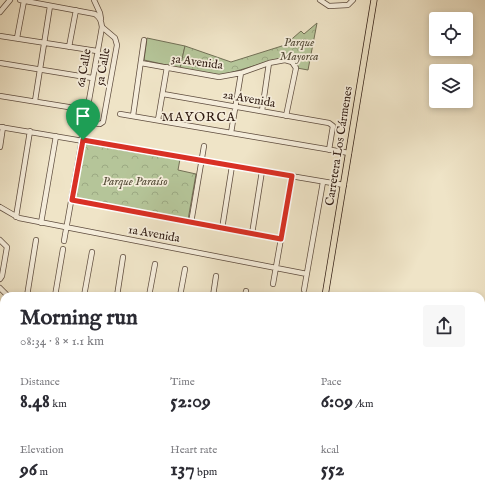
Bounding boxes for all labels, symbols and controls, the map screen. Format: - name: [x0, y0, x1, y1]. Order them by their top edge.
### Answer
- map controls: [429, 12, 473, 108]
- button: locate: [429, 12, 473, 56]
- park label: Parque Mayorca: [279, 35, 319, 64]
- street label: 6a Calle: [73, 47, 95, 88]
- street label: 5a Calle: [92, 47, 114, 87]
- street label: 3a Avenida: [170, 51, 225, 73]
- button: layers: [429, 64, 473, 108]
- street label: Carretera Los Cármenes: [322, 85, 356, 207]
- street label: 2a Avenida: [222, 87, 277, 111]
- pin: [66, 99, 100, 140]
- icon: arrive: [72, 105, 94, 127]
- district label: MAYORCA: [162, 109, 237, 126]
- park label: Parque Paraíso: [102, 174, 168, 189]
- street label: 1a Avenida: [127, 222, 182, 246]
- text: Morning run: [20, 304, 138, 332]
- button: share: [423, 305, 465, 347]
- text: 08:34 · 8 × 1.1 km: [20, 333, 104, 350]
- text: Distance: [20, 375, 60, 389]
- text: Time: [170, 375, 195, 389]
- text: Pace: [321, 375, 341, 389]
- text: 8.48: [20, 389, 50, 414]
- text: 52:09: [170, 389, 211, 414]
- text: 6:09: [321, 389, 353, 414]
- text: km: [50, 397, 67, 411]
- text: /km: [353, 397, 373, 411]
- text: Elevation: [20, 443, 64, 457]
- text: Heart rate: [170, 443, 217, 457]
- text: kcal: [321, 443, 339, 457]
- text: 96: [20, 457, 37, 482]
- text: 137: [170, 457, 195, 482]
- text: 552: [321, 457, 344, 482]
- text: m: [37, 465, 48, 479]
- text: bpm: [195, 465, 217, 479]

